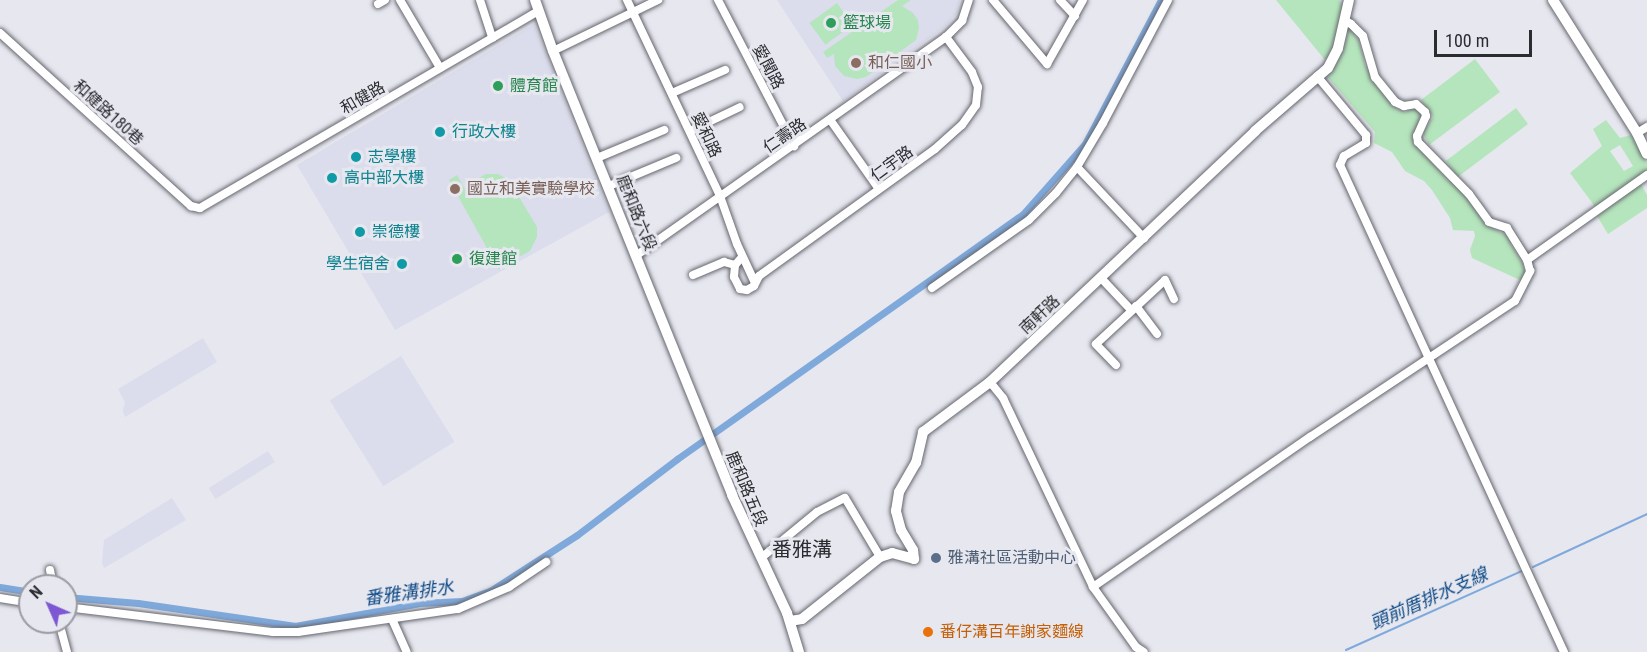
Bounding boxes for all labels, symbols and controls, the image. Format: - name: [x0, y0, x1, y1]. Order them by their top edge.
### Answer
- place label: 籃球場: [843, 13, 891, 33]
- marker: 籃球場: [824, 16, 838, 30]
- scale bar: [1437, 18, 1534, 56]
- text: 100 m: [1445, 30, 1489, 51]
- street label: 愛聞路: [748, 41, 788, 93]
- place label: 和仁國小: [868, 53, 932, 73]
- marker: 和仁國小: [849, 56, 863, 70]
- place label: 體育館: [510, 76, 558, 96]
- street label: 和健路180巷: [69, 77, 147, 149]
- street label: 和健路: [337, 78, 389, 118]
- marker: 體育館: [491, 79, 505, 93]
- street label: 愛和路: [687, 109, 725, 161]
- street label: 仁壽路: [760, 115, 810, 157]
- place label: 行政大樓: [452, 122, 516, 142]
- marker: 行政大樓: [433, 125, 447, 139]
- street label: 仁宇路: [867, 142, 917, 186]
- place label: 志學樓: [368, 147, 416, 167]
- marker: 志學樓: [349, 150, 363, 164]
- place label: 高中部大樓: [344, 168, 424, 188]
- marker: 高中部大樓: [325, 171, 339, 185]
- street label: 鹿和路六段: [612, 172, 660, 254]
- place label: 國立和美實驗學校: [467, 179, 595, 199]
- marker: 國立和美實驗學校: [448, 182, 462, 196]
- place label: 崇德樓: [372, 222, 420, 242]
- marker: 崇德樓: [353, 225, 367, 239]
- place label: 復建館: [469, 249, 517, 269]
- marker: 復建館: [450, 252, 464, 266]
- place label: 學生宿舍: [326, 254, 390, 274]
- marker: 學生宿舍: [395, 257, 409, 271]
- street label: 南軒路: [1016, 292, 1064, 338]
- street label: 鹿和路五段: [722, 448, 770, 530]
- district label: 番雅溝: [772, 537, 832, 561]
- place label: 雅溝社區活動中心: [948, 548, 1076, 568]
- marker: 雅溝社區活動中心: [929, 551, 943, 565]
- water label: 頭前厝排水支線: [1367, 564, 1491, 634]
- north arrow: [18, 574, 78, 634]
- water label: 番雅溝排水: [363, 576, 455, 610]
- text: N: [26, 582, 47, 603]
- place label: 番仔溝百年謝家麵線: [940, 622, 1084, 642]
- marker: 番仔溝百年謝家麵線: [921, 625, 935, 639]

